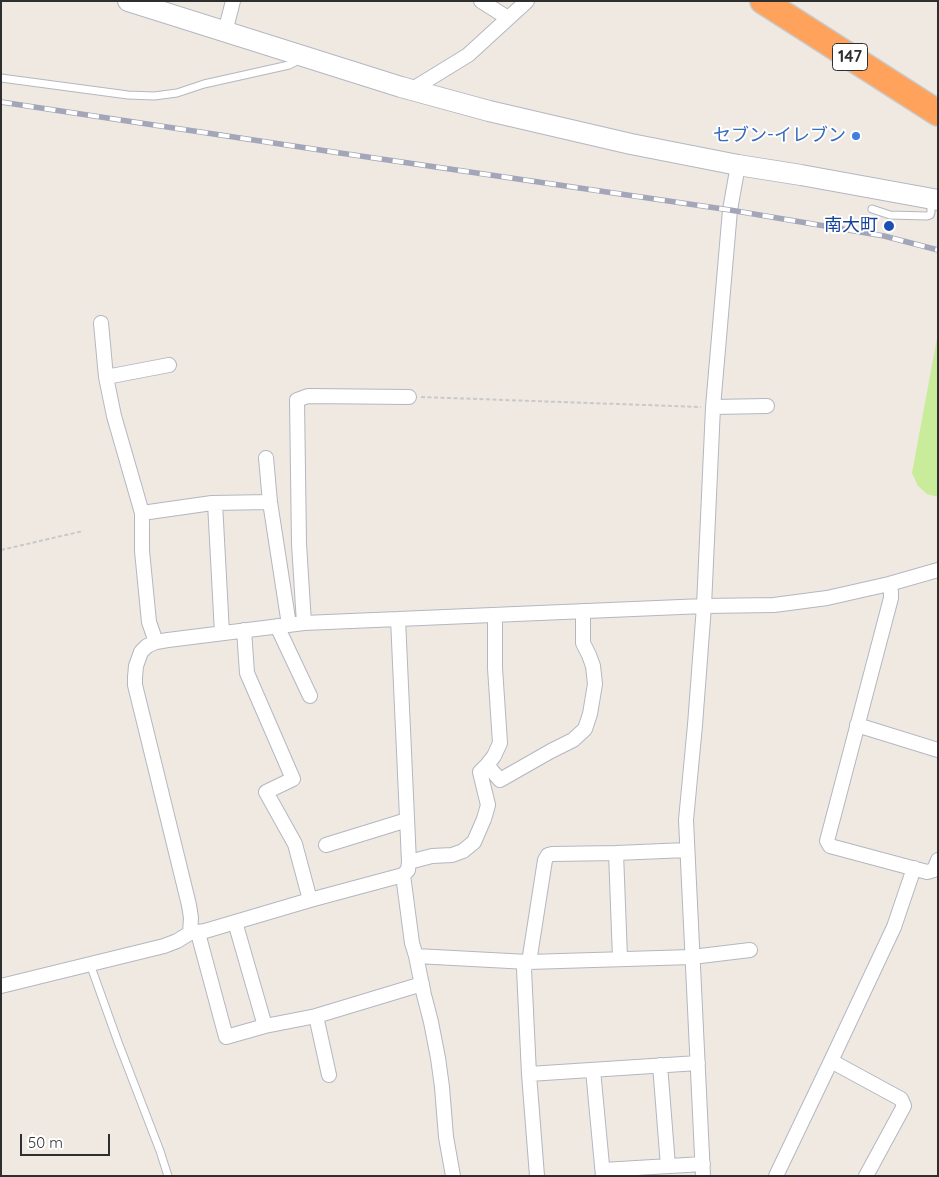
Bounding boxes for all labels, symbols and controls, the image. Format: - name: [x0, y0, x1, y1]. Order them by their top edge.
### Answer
- road number: 147: [832, 44, 868, 70]
- place label: セブン-イレブン: [713, 125, 846, 147]
- marker: セブン-イレブン: [850, 130, 862, 142]
- place label: 南大町: [824, 215, 878, 237]
- marker: 南大町: [882, 219, 896, 233]
- scale bar: [22, 1124, 112, 1156]
- text: 50 m: [28, 1133, 63, 1152]

